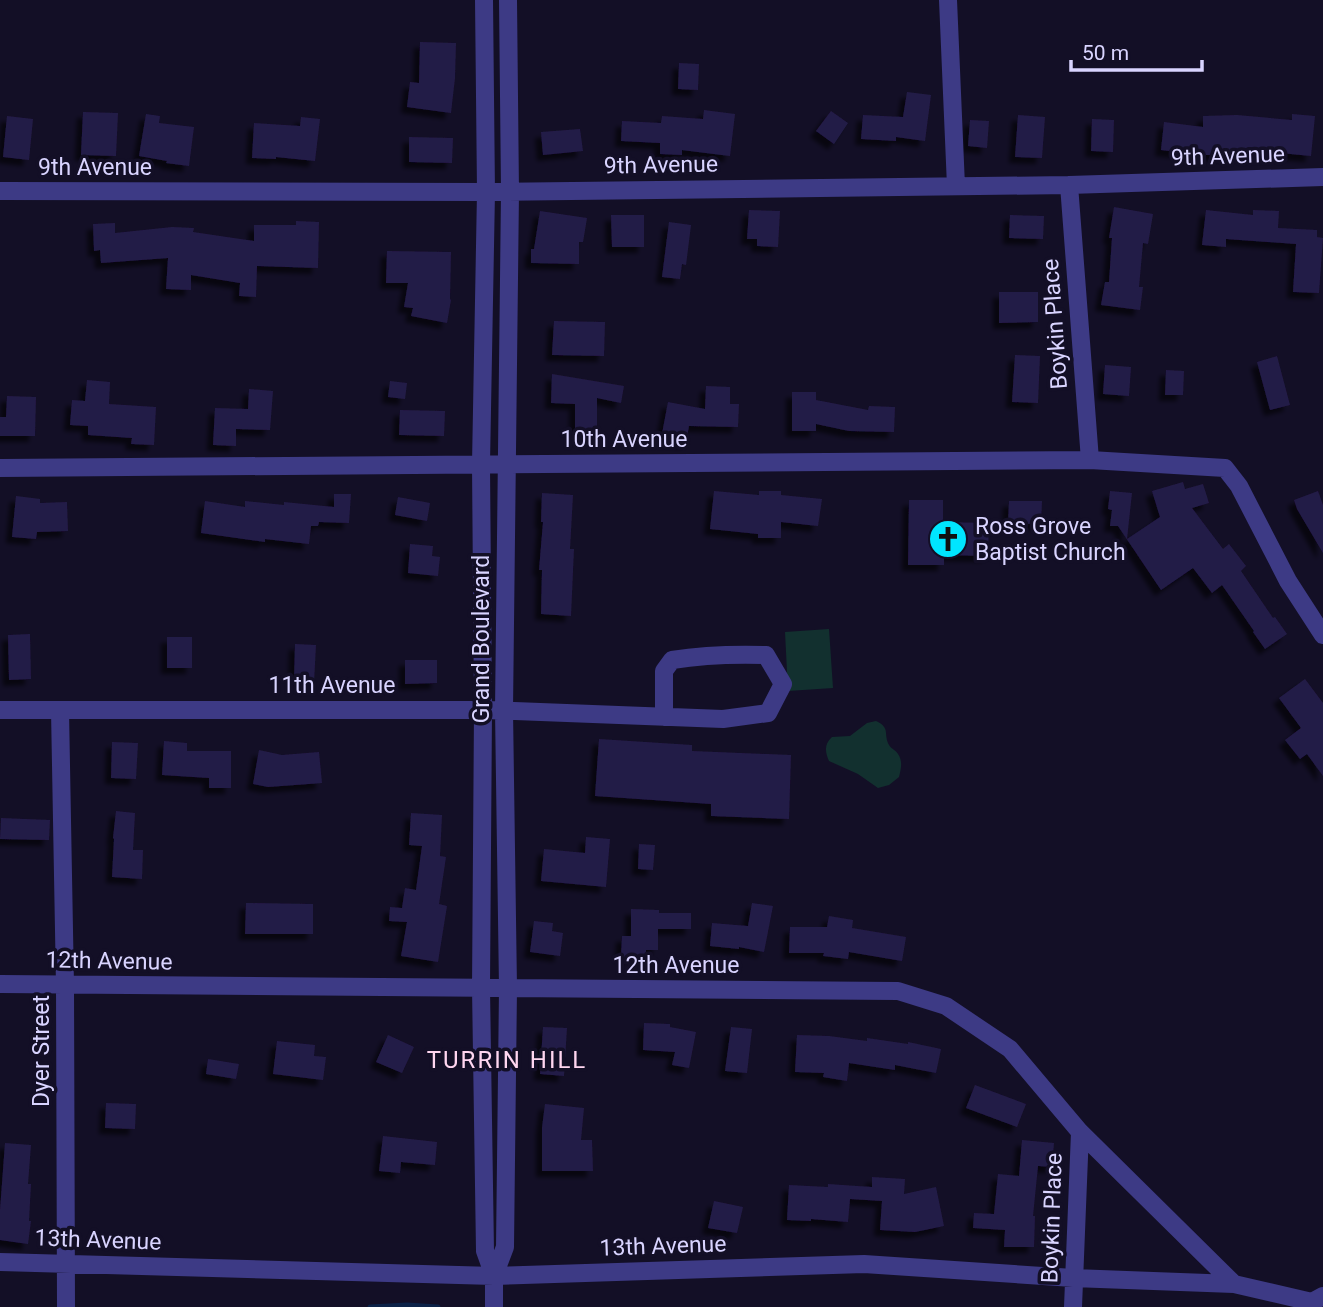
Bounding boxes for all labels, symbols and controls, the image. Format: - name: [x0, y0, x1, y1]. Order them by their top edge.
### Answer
- scale bar: [1071, 28, 1202, 72]
- text: 50 m: [1082, 41, 1129, 65]
- street label: 9th Avenue: [1171, 141, 1285, 171]
- street label: 9th Avenue: [604, 151, 718, 179]
- street label: 9th Avenue: [38, 154, 152, 181]
- street label: Boykin Place: [1037, 258, 1073, 390]
- street label: 10th Avenue: [561, 426, 687, 453]
- place label: Ross Grove Baptist Church: [975, 513, 1126, 566]
- church icon: Ross Grove Baptist Church: [927, 518, 969, 560]
- street label: Grand Boulevard: [468, 555, 495, 723]
- street label: 11th Avenue: [269, 672, 395, 699]
- street label: 12th Avenue: [45, 946, 173, 976]
- street label: 12th Avenue: [613, 952, 739, 979]
- street label: Dyer Street: [28, 995, 55, 1107]
- district label: TURRIN HILL: [427, 1046, 587, 1074]
- street label: Boykin Place: [1036, 1152, 1068, 1284]
- street label: 13th Avenue: [34, 1224, 162, 1256]
- street label: 13th Avenue: [599, 1230, 727, 1262]

